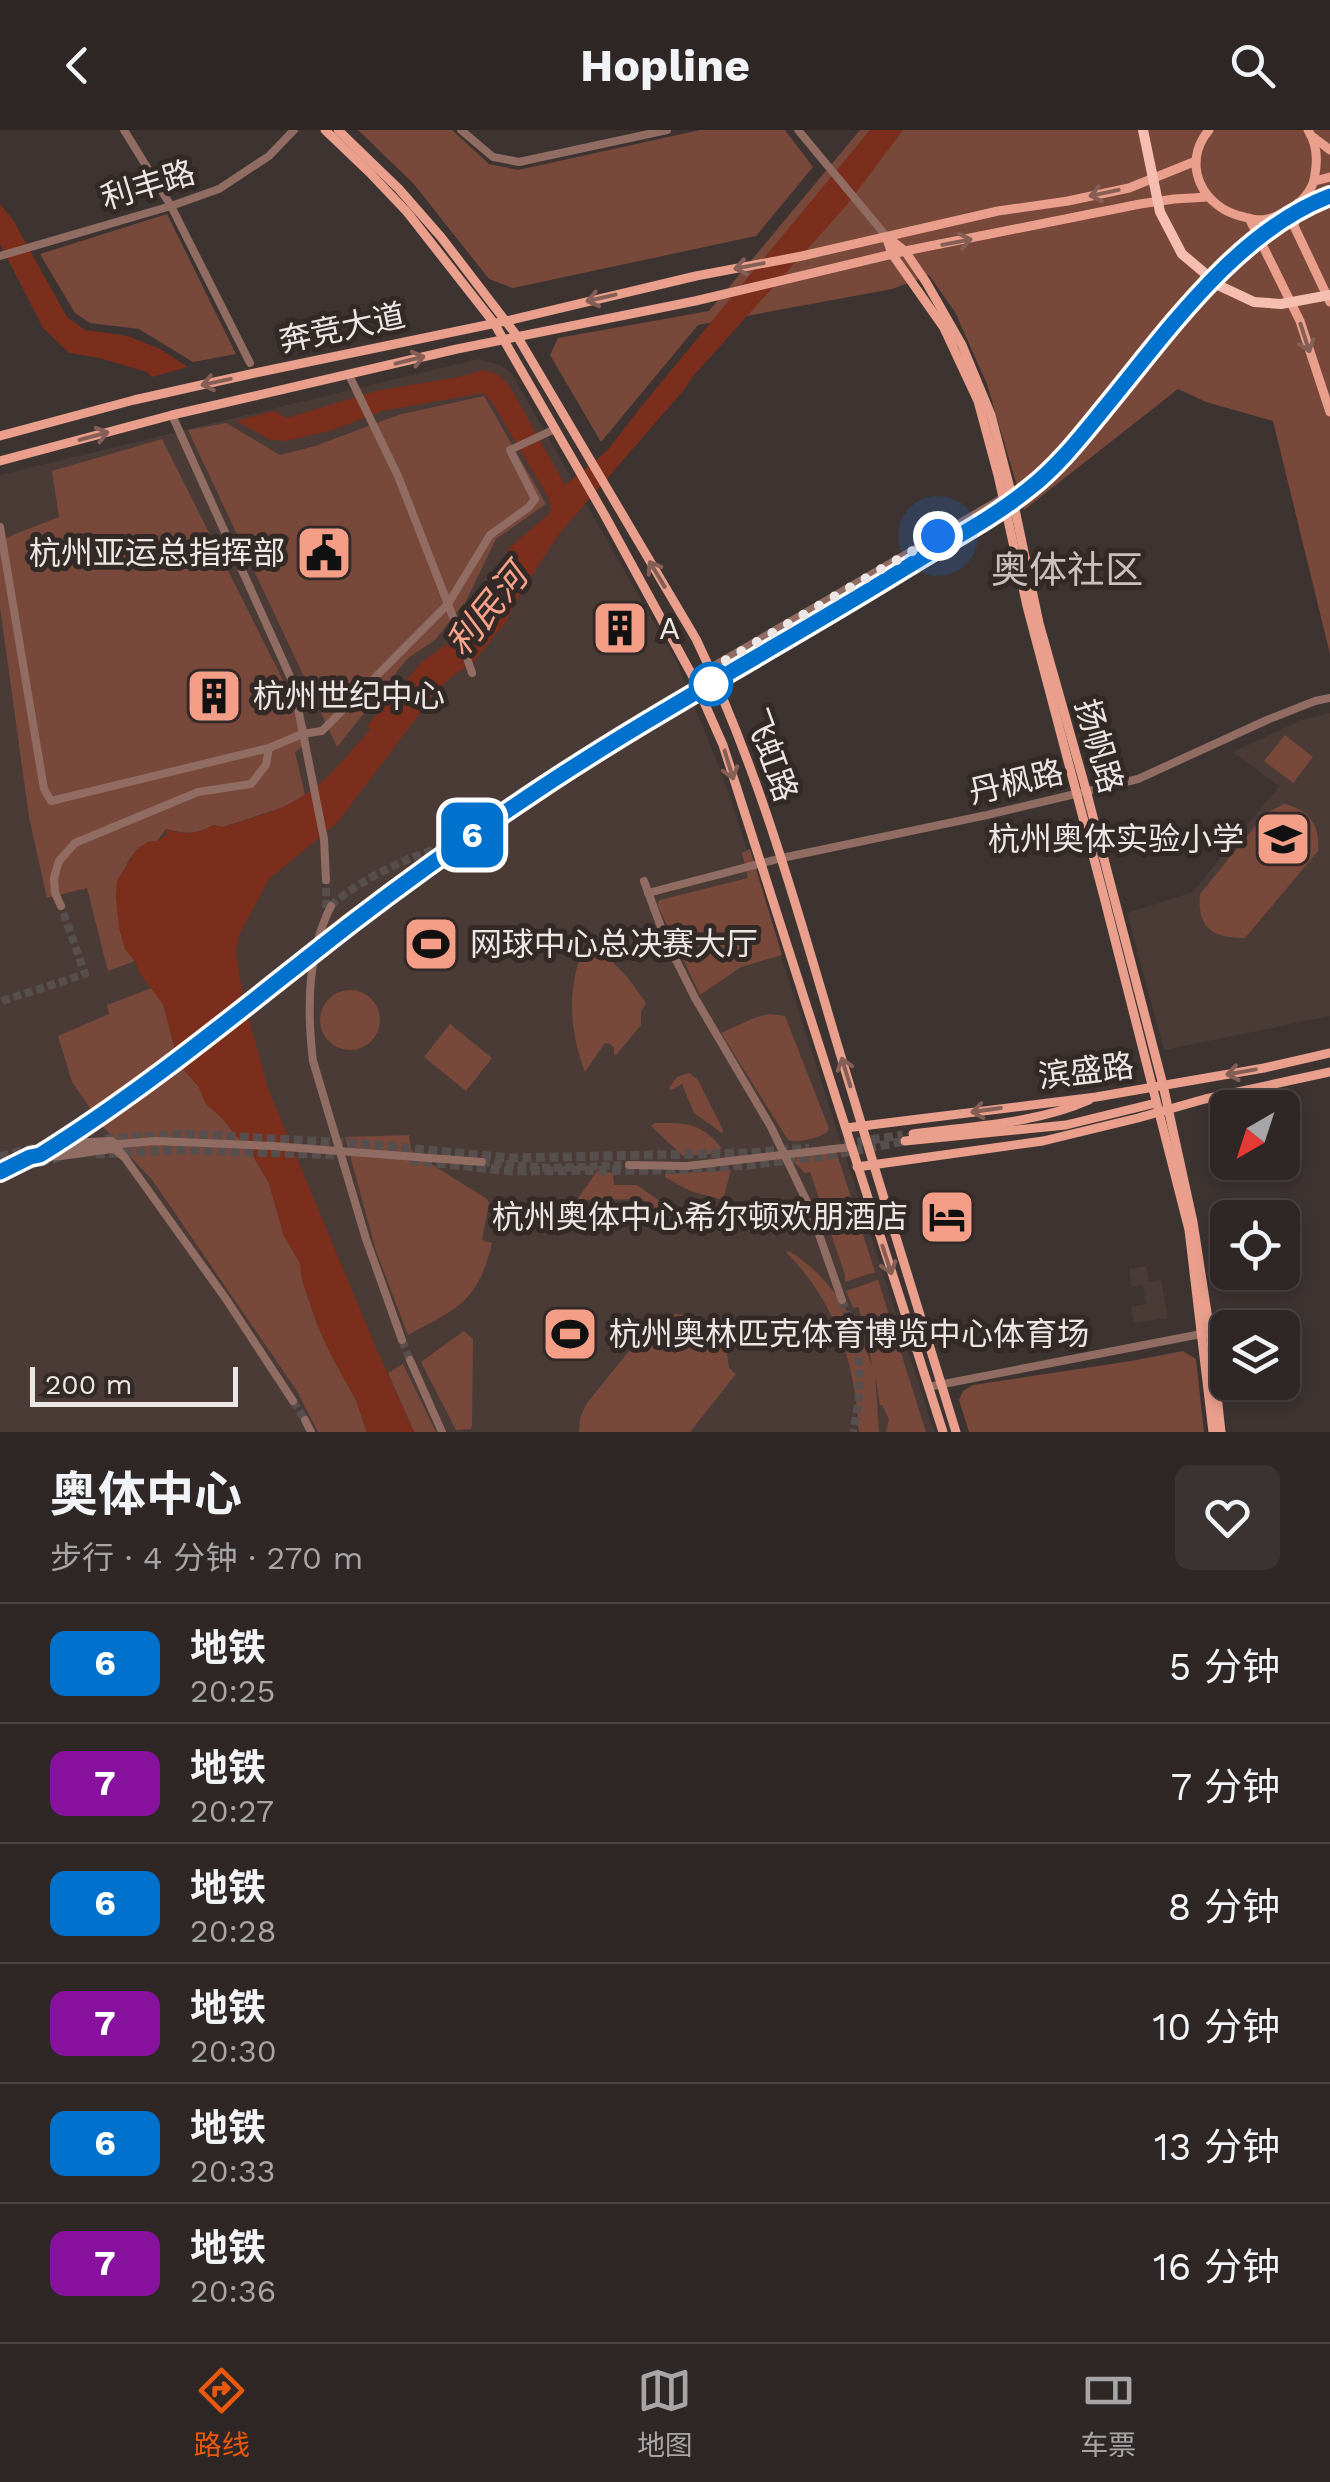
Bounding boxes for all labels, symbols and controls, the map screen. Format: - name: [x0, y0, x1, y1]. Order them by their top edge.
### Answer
- icon: back: [50, 38, 105, 93]
- icon: search: [1225, 38, 1280, 93]
- text: Hopline: [580, 39, 750, 92]
- street label: 利丰路: [97, 153, 199, 217]
- one-way arrow: [1089, 185, 1121, 204]
- one-way arrow: [940, 231, 972, 250]
- one-way arrow: [734, 257, 766, 276]
- one-way arrow: [586, 290, 618, 308]
- street label: 奔竞大道: [275, 296, 409, 360]
- one-way arrow: [1298, 322, 1316, 353]
- one-way arrow: [393, 350, 425, 368]
- one-way arrow: [200, 374, 232, 392]
- one-way arrow: [78, 425, 109, 444]
- your location: [913, 511, 963, 561]
- public building icon: 杭州亚运总指挥部: [294, 523, 354, 583]
- place label: 杭州亚运总指挥部: [29, 534, 285, 572]
- district label: 奥体社区: [991, 548, 1143, 592]
- water label: 利民河: [438, 551, 540, 664]
- one-way arrow: [647, 560, 667, 589]
- building icon: A: [590, 598, 650, 658]
- place label: A: [659, 609, 680, 647]
- unlabelled marker: [690, 663, 732, 705]
- building icon: 杭州世纪中心: [184, 666, 244, 726]
- place label: 杭州世纪中心: [253, 677, 445, 715]
- street label: 扬帆路: [1068, 695, 1130, 797]
- street label: 飞虹路: [737, 703, 805, 807]
- one-way arrow: [721, 749, 739, 780]
- street label: 丹枫路: [965, 753, 1067, 811]
- line badge: 6: [440, 802, 504, 868]
- school or university icon: 杭州奥体实验小学: [1253, 809, 1313, 869]
- text: 6: [461, 814, 483, 856]
- place label: 杭州奥体实验小学: [988, 820, 1244, 858]
- sports icon: 网球中心总决赛大厅: [401, 914, 461, 974]
- place label: 网球中心总决赛大厅: [470, 925, 758, 963]
- street label: 滨盛路: [1036, 1046, 1136, 1096]
- one-way arrow: [836, 1057, 854, 1089]
- one-way arrow: [1225, 1063, 1258, 1082]
- north arrow: [1210, 1090, 1300, 1180]
- map controls: [1210, 1090, 1300, 1400]
- one-way arrow: [970, 1101, 1002, 1119]
- hotel icon: 杭州奥体中心希尔顿欢朋酒店: [917, 1187, 977, 1247]
- place label: 杭州奥体中心希尔顿欢朋酒店: [492, 1198, 908, 1236]
- button: locate: [1210, 1200, 1300, 1290]
- one-way arrow: [880, 1243, 898, 1275]
- sports icon: 杭州奥林匹克体育博览中心体育场: [540, 1304, 600, 1364]
- button: layers: [1210, 1310, 1300, 1400]
- place label: 杭州奥林匹克体育博览中心体育场: [609, 1315, 1089, 1353]
- scale bar: [30, 1362, 238, 1406]
- text: 200 m: [45, 1368, 132, 1401]
- button: heart: [1175, 1465, 1280, 1570]
- text: 奥体中心: [50, 1466, 242, 1523]
- text: 步行 · 4 分钟 · 270 m: [50, 1539, 363, 1577]
- text: 地铁: [190, 1626, 266, 1670]
- text: 6: [94, 1642, 116, 1684]
- text: 5 分钟: [1169, 1645, 1280, 1689]
- text: 20:25: [190, 1672, 275, 1710]
- text: 地铁: [190, 1746, 266, 1790]
- text: 7: [94, 1762, 116, 1804]
- text: 7 分钟: [1171, 1765, 1280, 1809]
- text: 20:27: [190, 1792, 274, 1830]
- text: 地铁: [190, 1866, 266, 1910]
- text: 6: [94, 1882, 116, 1924]
- text: 8 分钟: [1168, 1885, 1280, 1929]
- text: 20:28: [190, 1912, 276, 1950]
- text: 地铁: [190, 1986, 266, 2030]
- text: 7: [94, 2002, 116, 2044]
- text: 10 分钟: [1153, 2005, 1280, 2049]
- text: 20:30: [190, 2032, 277, 2070]
- text: 地铁: [190, 2106, 266, 2150]
- text: 6: [94, 2122, 116, 2164]
- text: 13 分钟: [1154, 2125, 1280, 2169]
- text: 20:33: [190, 2152, 275, 2190]
- text: 地铁: [190, 2226, 266, 2270]
- text: 7: [94, 2242, 116, 2284]
- text: 16 分钟: [1153, 2245, 1280, 2289]
- text: 20:36: [190, 2272, 276, 2310]
- tab: 路线: [194, 2363, 250, 2463]
- tab: 地图: [637, 2363, 693, 2463]
- tab: 车票: [1080, 2363, 1136, 2463]

